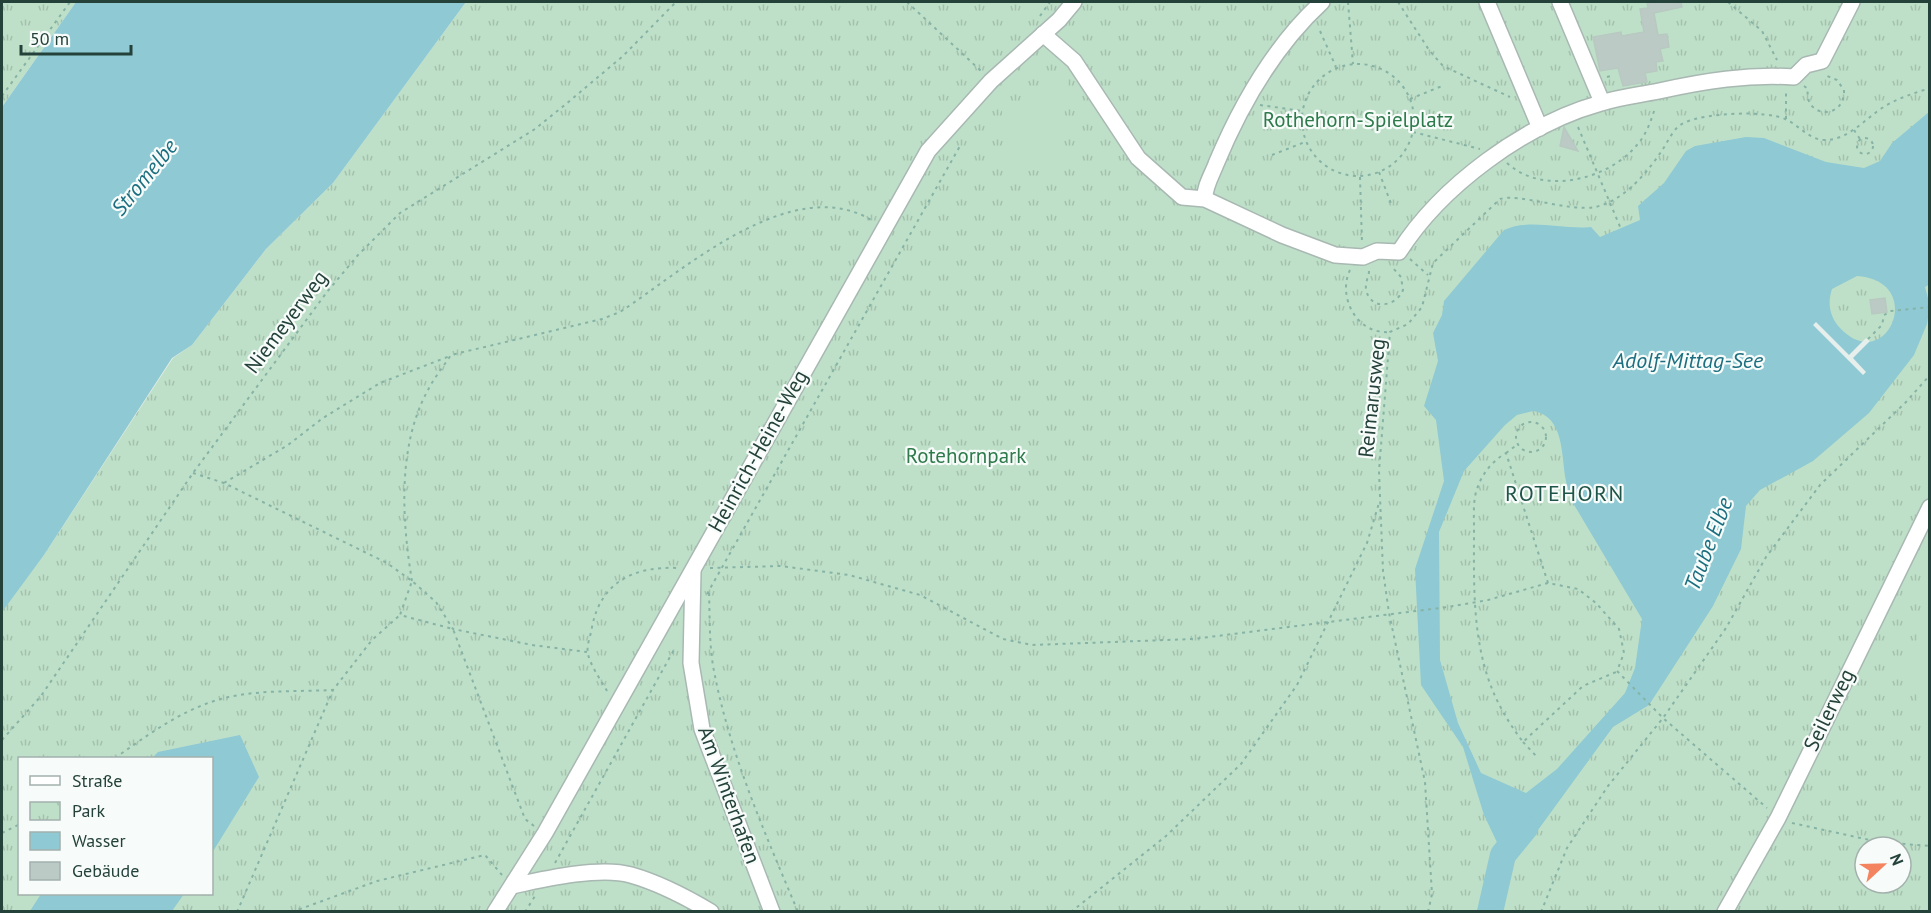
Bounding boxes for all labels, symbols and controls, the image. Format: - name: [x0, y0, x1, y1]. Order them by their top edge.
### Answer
- scale bar: [21, 18, 130, 56]
- text: 50 m: [30, 27, 69, 50]
- park label: Rothehorn-Spielplatz: [1263, 106, 1453, 133]
- water label: Stromelbe: [105, 132, 184, 221]
- street label: Niemeyerweg: [238, 265, 333, 379]
- street label: Reimarusweg: [1352, 337, 1391, 459]
- water label: Adolf-Mittag-See: [1612, 346, 1764, 374]
- street label: Heinrich-Heine-Weg: [702, 365, 813, 537]
- park label: Rotehornpark: [906, 442, 1026, 469]
- district label: ROTEHORN: [1505, 479, 1625, 507]
- water label: Taube Elbe: [1677, 493, 1739, 595]
- street label: Seilerweg: [1797, 664, 1860, 755]
- street label: Am Winterhafen: [692, 722, 767, 867]
- legend: [18, 757, 213, 895]
- text: Straße: [72, 769, 123, 792]
- text: Park: [72, 799, 105, 822]
- text: Wasser: [72, 829, 126, 852]
- north arrow: [1853, 835, 1913, 895]
- text: N: [1886, 851, 1908, 868]
- text: Gebäude: [72, 859, 139, 882]

